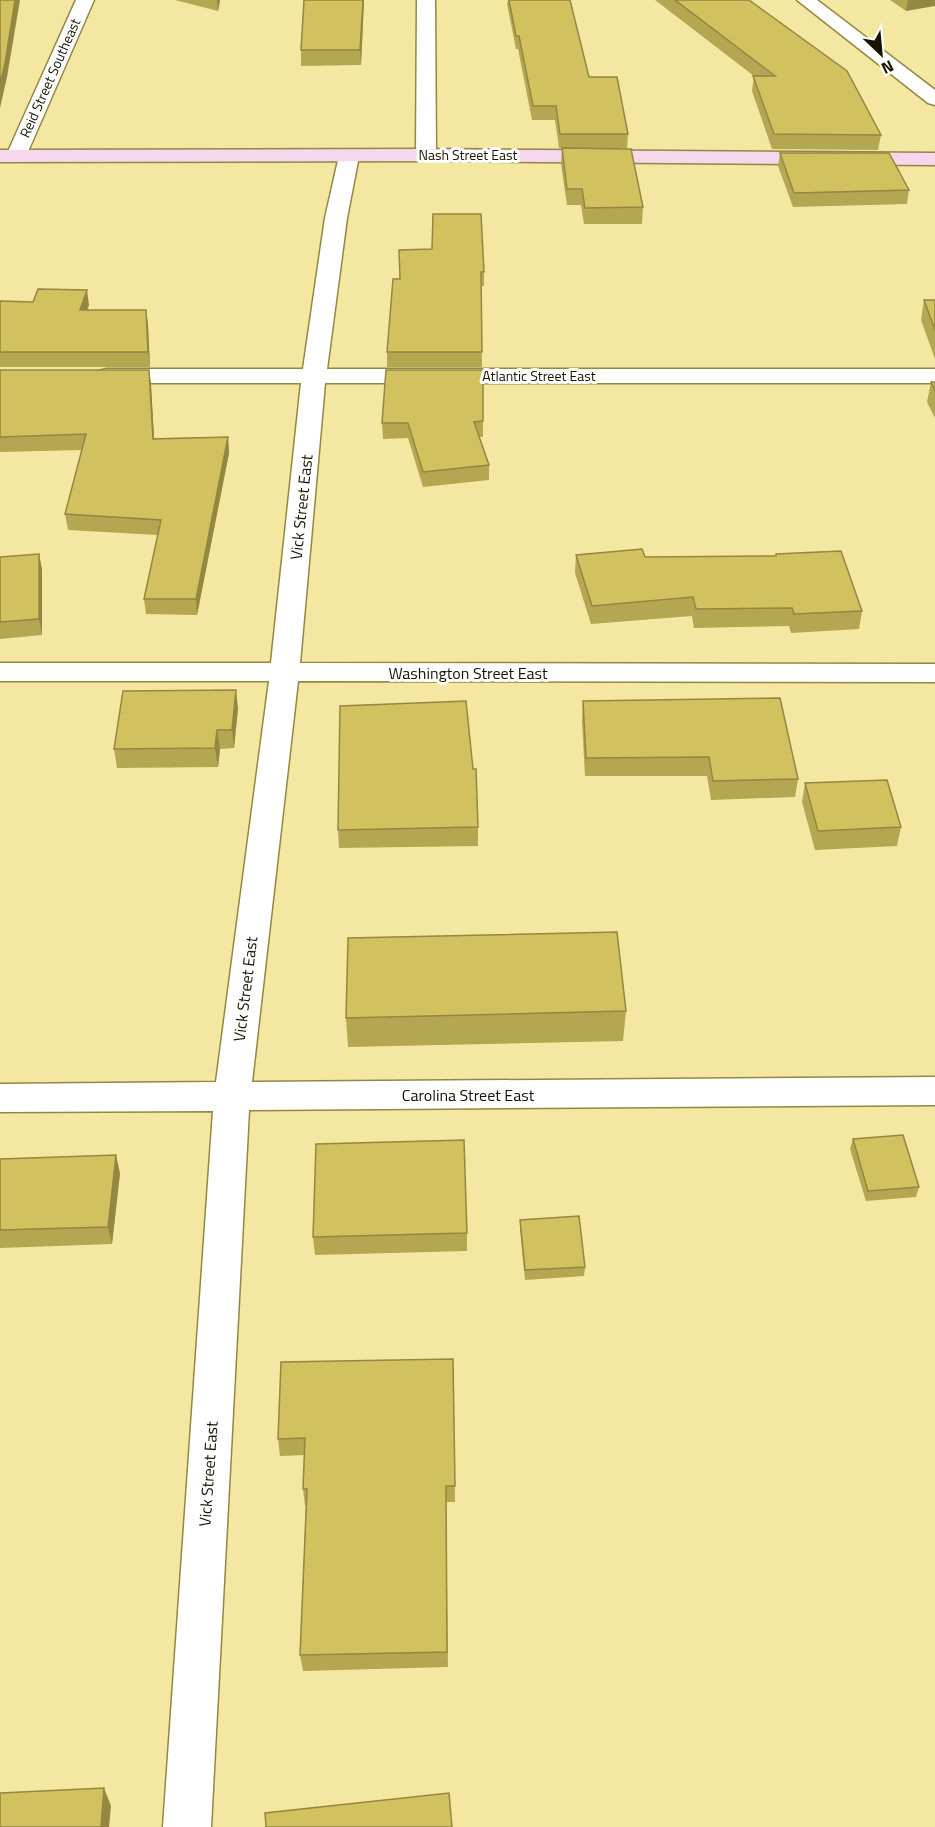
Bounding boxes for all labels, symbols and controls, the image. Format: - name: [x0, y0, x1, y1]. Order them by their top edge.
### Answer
- street label: Reid Street Southeast: [14, 15, 85, 141]
- north arrow: [851, 24, 911, 84]
- text: N: [877, 54, 898, 81]
- street label: Nash Street East: [419, 144, 518, 165]
- street label: Atlantic Street East: [482, 365, 596, 386]
- street label: Vick Street East: [284, 453, 318, 561]
- street label: Washington Street East: [388, 661, 548, 685]
- street label: Vick Street East: [227, 935, 263, 1043]
- street label: Carolina Street East: [402, 1083, 535, 1107]
- street label: Vick Street East: [192, 1420, 224, 1528]

